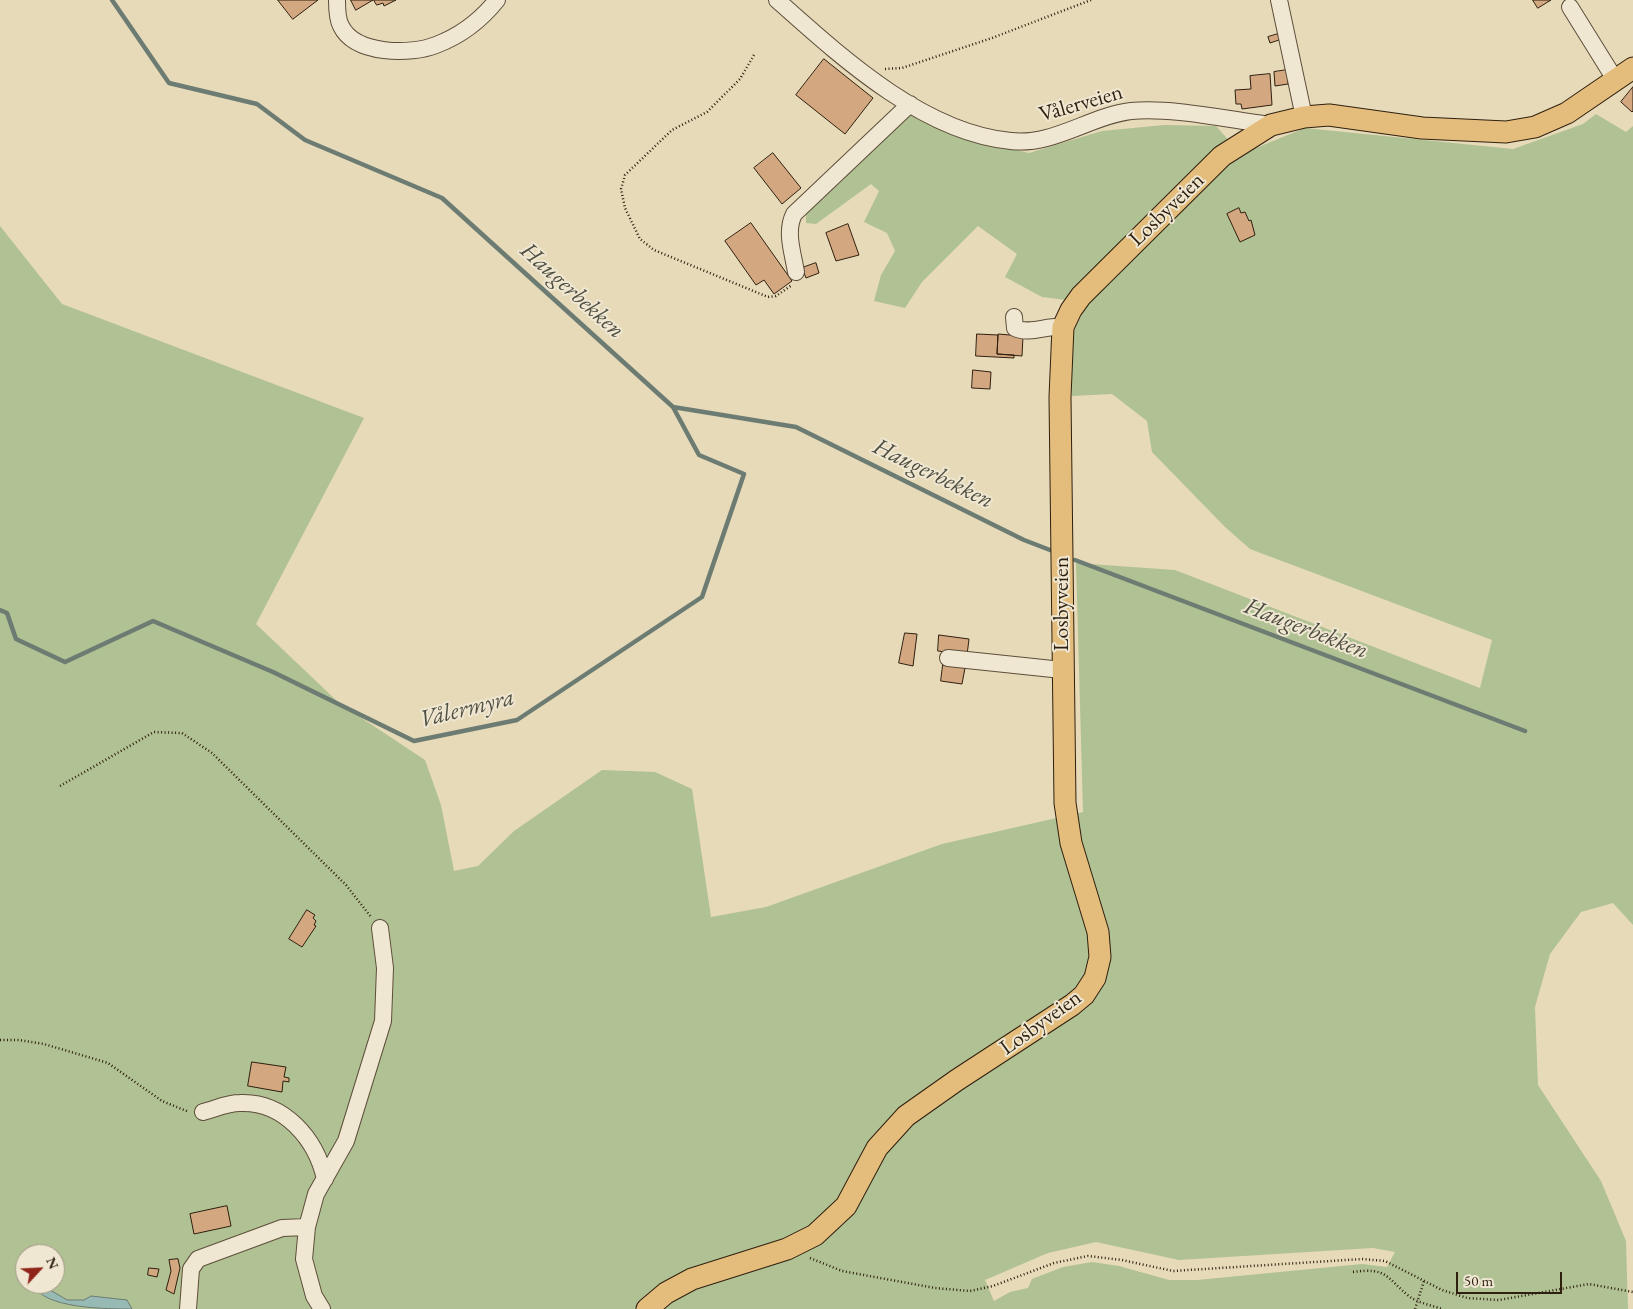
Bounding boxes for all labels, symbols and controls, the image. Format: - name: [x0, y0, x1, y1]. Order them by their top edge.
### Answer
- street label: Vålerveien: [1036, 79, 1126, 129]
- street label: Losbyveien: [1124, 168, 1210, 252]
- water label: Haugerbekken: [514, 237, 630, 345]
- water label: Haugerbekken: [868, 433, 998, 515]
- street label: Losbyveien: [1049, 557, 1075, 651]
- water label: Haugerbekken: [1240, 592, 1372, 666]
- water label: Vålermyra: [417, 683, 517, 735]
- street label: Losbyveien: [995, 985, 1087, 1061]
- north arrow: [15, 1244, 65, 1294]
- text: N: [42, 1254, 63, 1272]
- scale bar: [1458, 1262, 1564, 1294]
- text: 50 m: [1464, 1271, 1493, 1290]

